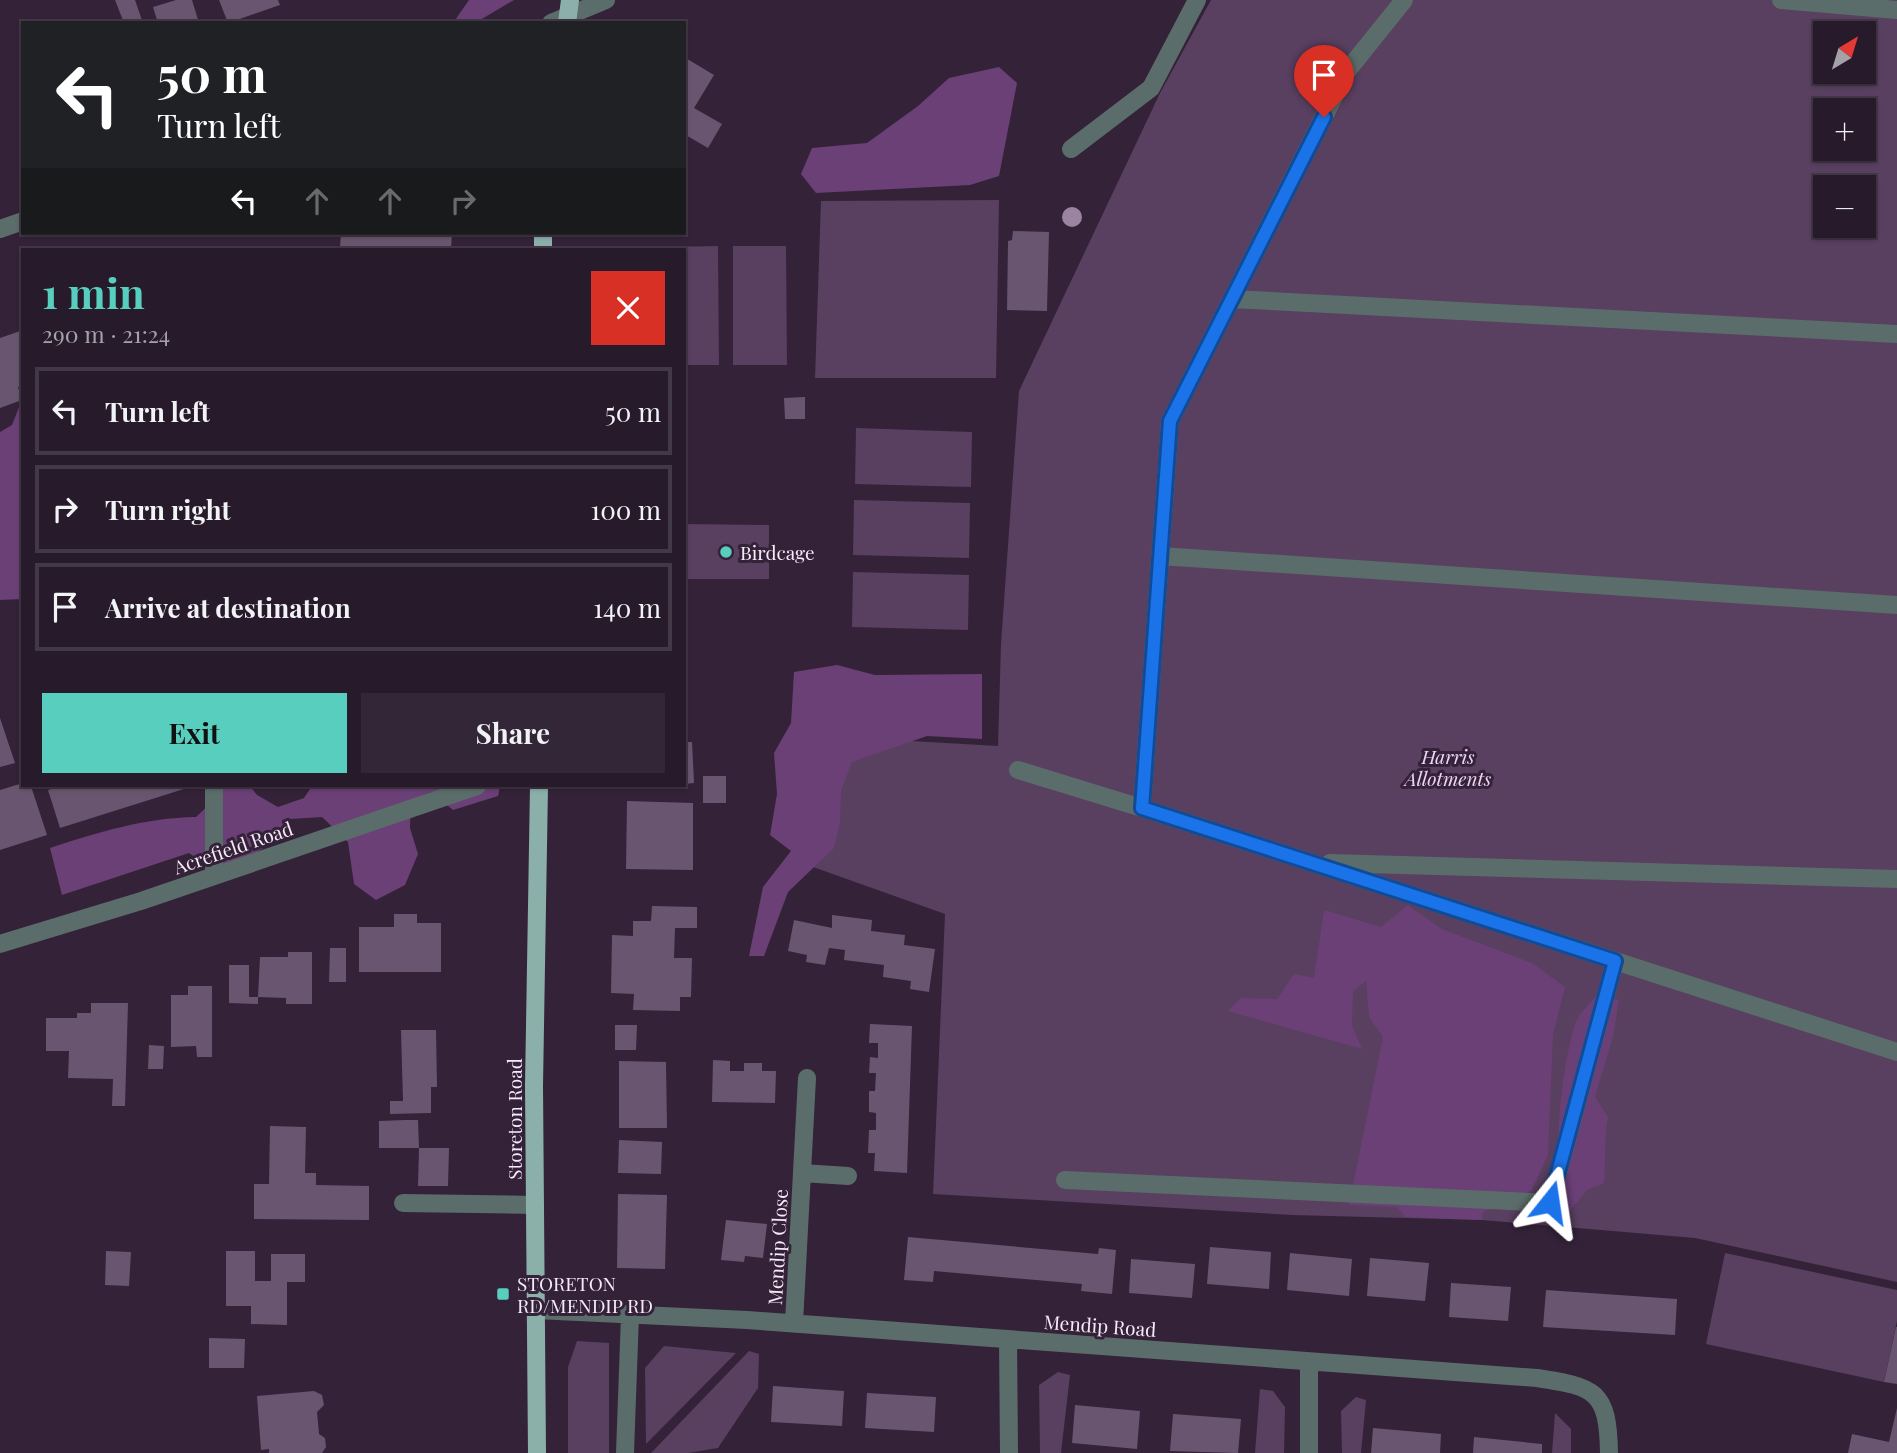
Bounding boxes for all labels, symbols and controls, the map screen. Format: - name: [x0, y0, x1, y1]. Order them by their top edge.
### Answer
- north arrow: [1813, 21, 1876, 84]
- map controls: [1813, 21, 1876, 238]
- text: 50 m: [157, 40, 267, 105]
- pin: [1294, 45, 1354, 117]
- icon: left: [42, 49, 133, 140]
- icon: arrive: [1305, 56, 1343, 94]
- button: +: [1813, 98, 1876, 161]
- text: Turn left: [157, 103, 281, 146]
- button: −: [1813, 175, 1876, 238]
- icon: left: [225, 182, 263, 220]
- icon: ahead: [298, 182, 336, 220]
- icon: ahead: [371, 182, 409, 220]
- icon: right: [444, 182, 482, 220]
- text: 1 min: [42, 264, 145, 320]
- button: close: [591, 271, 665, 345]
- text: 290 m · 21:24: [42, 318, 170, 349]
- icon: left: [46, 392, 84, 430]
- text: Turn left: [105, 394, 210, 429]
- text: 50 m: [605, 394, 661, 429]
- icon: right: [46, 490, 84, 528]
- text: Turn right: [105, 492, 231, 527]
- text: 100 m: [591, 492, 661, 527]
- place label: Birdcage: [740, 539, 815, 565]
- marker: Birdcage: [718, 544, 734, 560]
- icon: arrive: [46, 588, 84, 626]
- text: Arrive at destination: [105, 590, 351, 625]
- text: 140 m: [593, 590, 661, 625]
- button: Exit: [42, 693, 347, 773]
- button: Share: [361, 693, 665, 773]
- park label: Harris Allotments: [1403, 743, 1491, 791]
- street label: Acrefield Road: [169, 814, 296, 880]
- street label: Storeton Road: [501, 1058, 527, 1180]
- position arrow: [1513, 1165, 1587, 1239]
- street label: Mendip Close: [761, 1188, 793, 1306]
- place label: STORETON RD/MENDIP RD: [517, 1270, 653, 1318]
- marker: STORETON RD/MENDIP RD: [495, 1286, 511, 1302]
- street label: Mendip Road: [1043, 1308, 1157, 1342]

